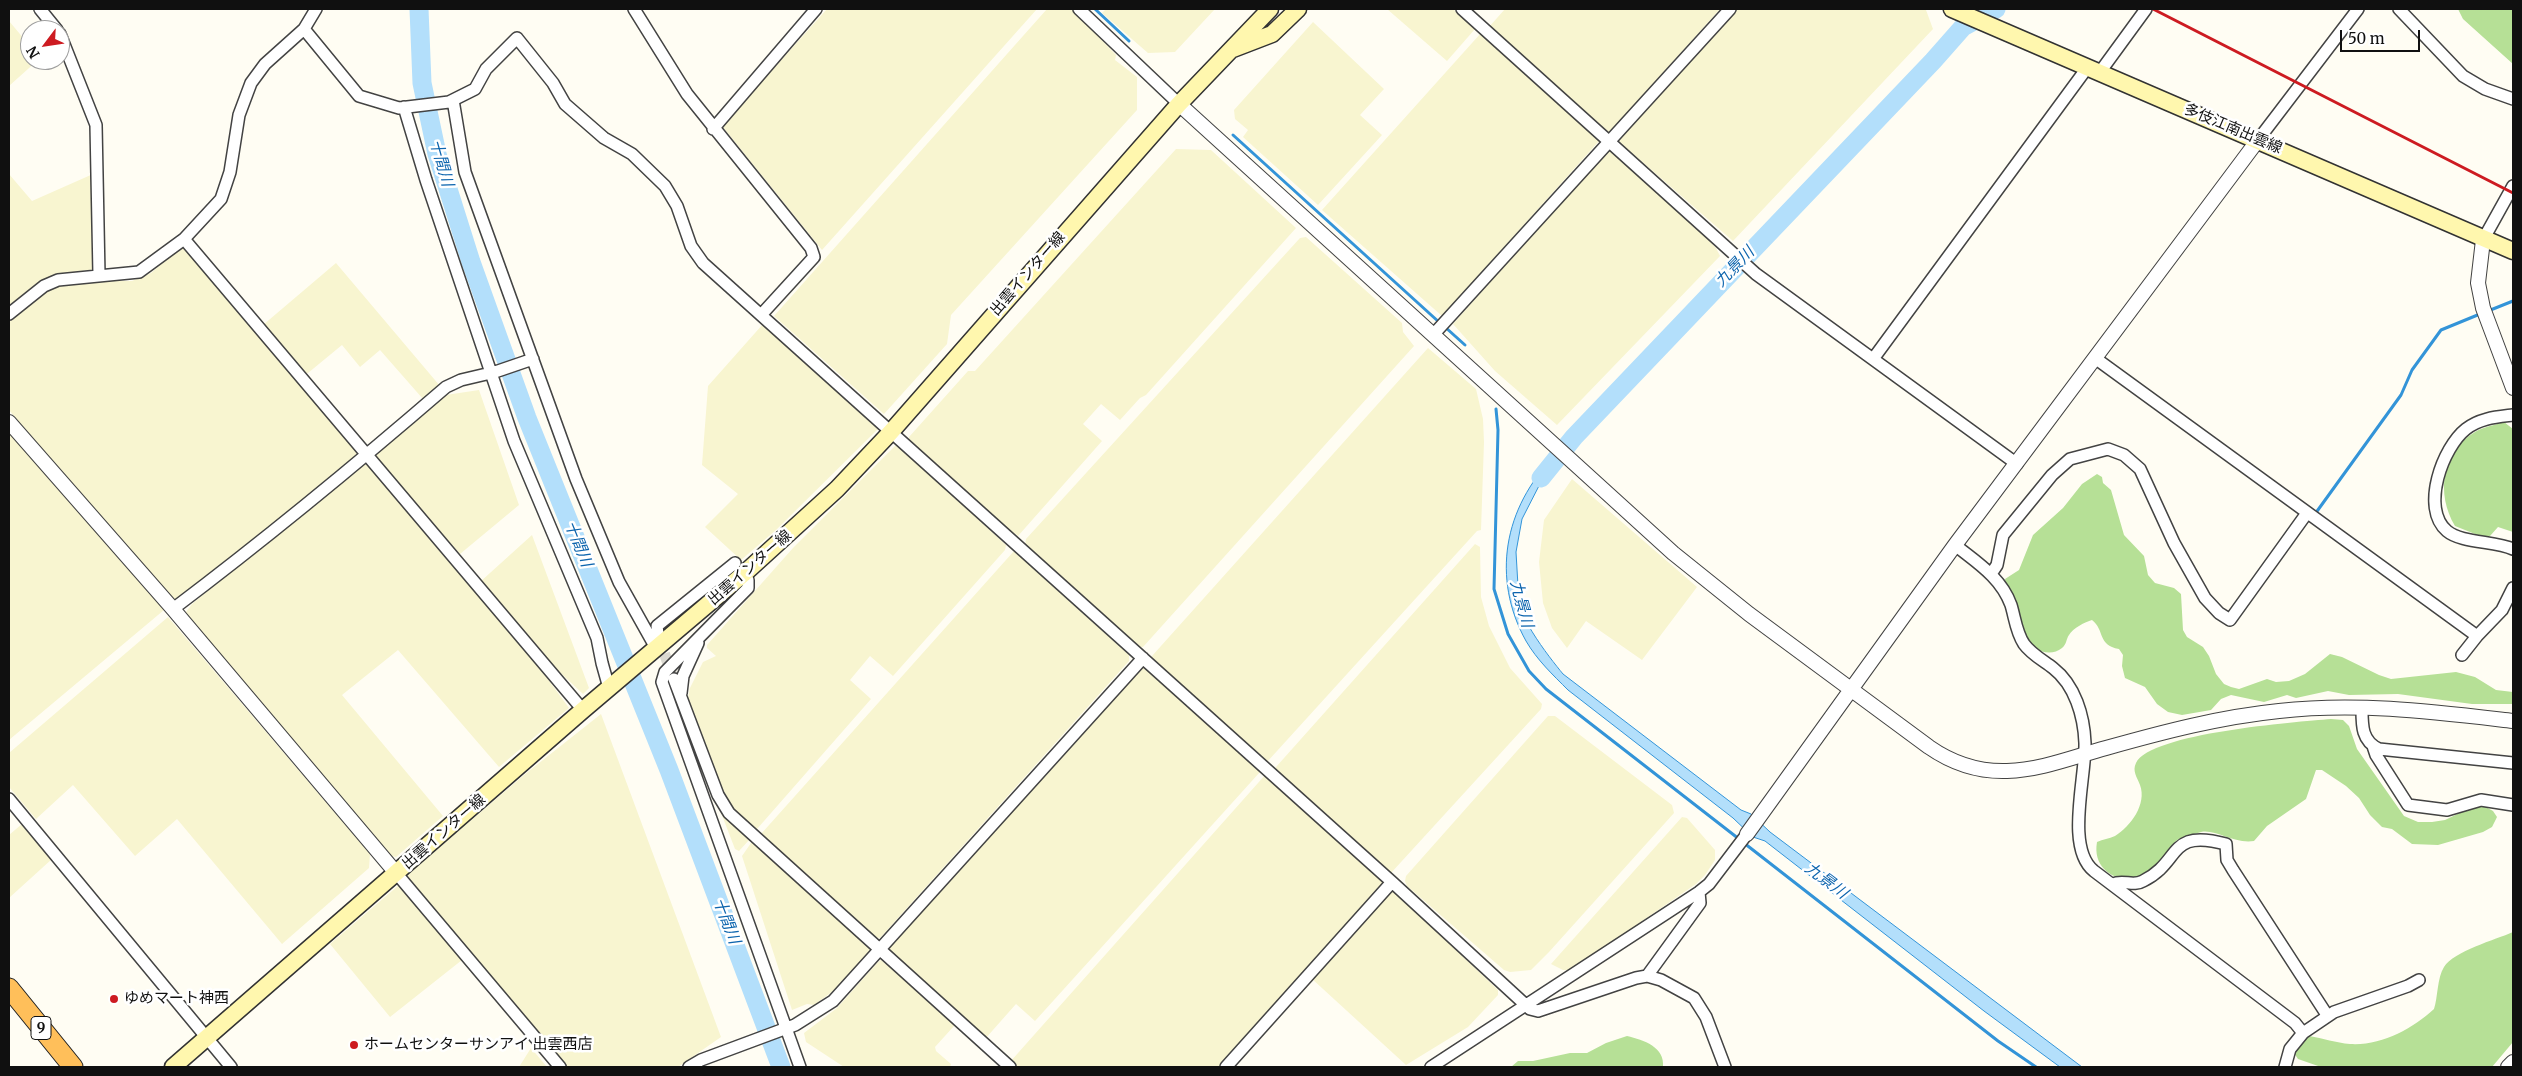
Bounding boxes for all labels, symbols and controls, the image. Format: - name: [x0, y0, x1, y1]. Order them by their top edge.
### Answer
- north arrow: [20, 20, 70, 70]
- scale bar: [2342, 20, 2422, 52]
- text: 50 m: [2348, 29, 2385, 48]
- text: N: [22, 43, 44, 62]
- street label: 多伎江南出雲線: [2181, 100, 2285, 158]
- water label: 十間川: [425, 137, 457, 189]
- street label: 出雲インター線: [987, 228, 1069, 320]
- water label: 九景川: [1711, 243, 1759, 291]
- water label: 十間川: [560, 518, 596, 570]
- street label: 出雲インター線: [704, 527, 796, 609]
- water label: 九景川: [1506, 578, 1536, 630]
- street label: 出雲インター線: [398, 791, 490, 873]
- water label: 九景川: [1801, 859, 1851, 903]
- water label: 十間川: [708, 895, 744, 947]
- place label: ゆめマート神西: [124, 990, 229, 1008]
- marker: ゆめマート神西: [108, 993, 120, 1005]
- road number: 9: [31, 1016, 51, 1040]
- place label: ホームセンターサンアイ 出雲西店: [364, 1036, 593, 1054]
- marker: ホームセンターサンアイ 出雲西店: [348, 1039, 360, 1051]

